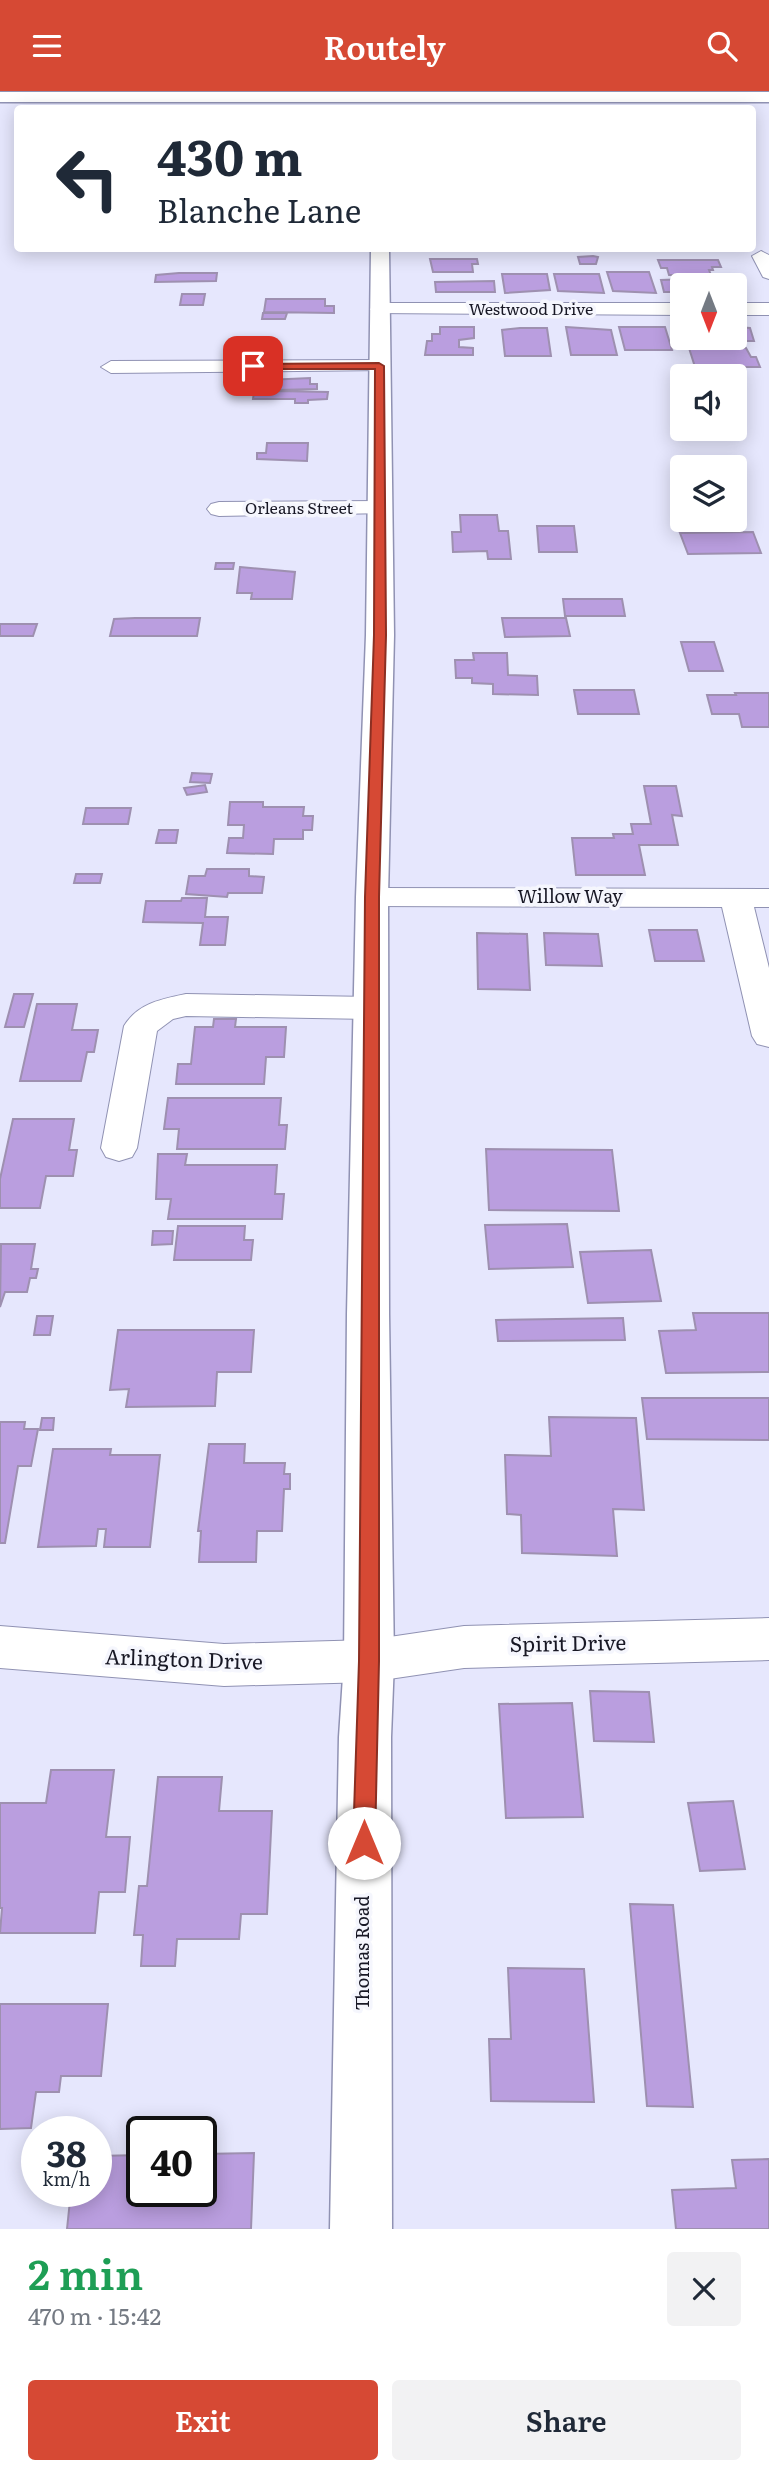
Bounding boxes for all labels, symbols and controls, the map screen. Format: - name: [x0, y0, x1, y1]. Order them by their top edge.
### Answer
- text: Routely: [323, 22, 446, 70]
- icon: menu: [28, 27, 66, 65]
- icon: search: [703, 27, 741, 65]
- text: 430 m: [157, 118, 303, 191]
- icon: left: [42, 133, 133, 224]
- text: Blanche Lane: [157, 185, 361, 233]
- north arrow: [670, 273, 747, 350]
- map controls: [670, 273, 747, 532]
- street label: Westwood Drive: [469, 296, 593, 320]
- pin: [223, 336, 283, 396]
- icon: arrive: [234, 347, 272, 385]
- button: sound: [670, 364, 747, 441]
- button: layers: [670, 455, 747, 532]
- street label: Orleans Street: [245, 495, 354, 519]
- street label: Willow Way: [517, 882, 623, 909]
- street label: Spirit Drive: [509, 1625, 627, 1658]
- street label: Arlington Drive: [105, 1639, 264, 1676]
- position arrow: [327, 1806, 401, 1880]
- street label: Thomas Road: [348, 1896, 375, 2010]
- speed limit sign: 40: [126, 2116, 217, 2207]
- text: 38: [46, 2126, 87, 2178]
- text: km/h: [43, 2165, 90, 2192]
- text: 2 min: [28, 2241, 143, 2303]
- button: close: [667, 2252, 741, 2326]
- text: 470 m · 15:42: [28, 2298, 161, 2332]
- button: Exit: [28, 2380, 378, 2460]
- button: Share: [392, 2380, 741, 2460]

